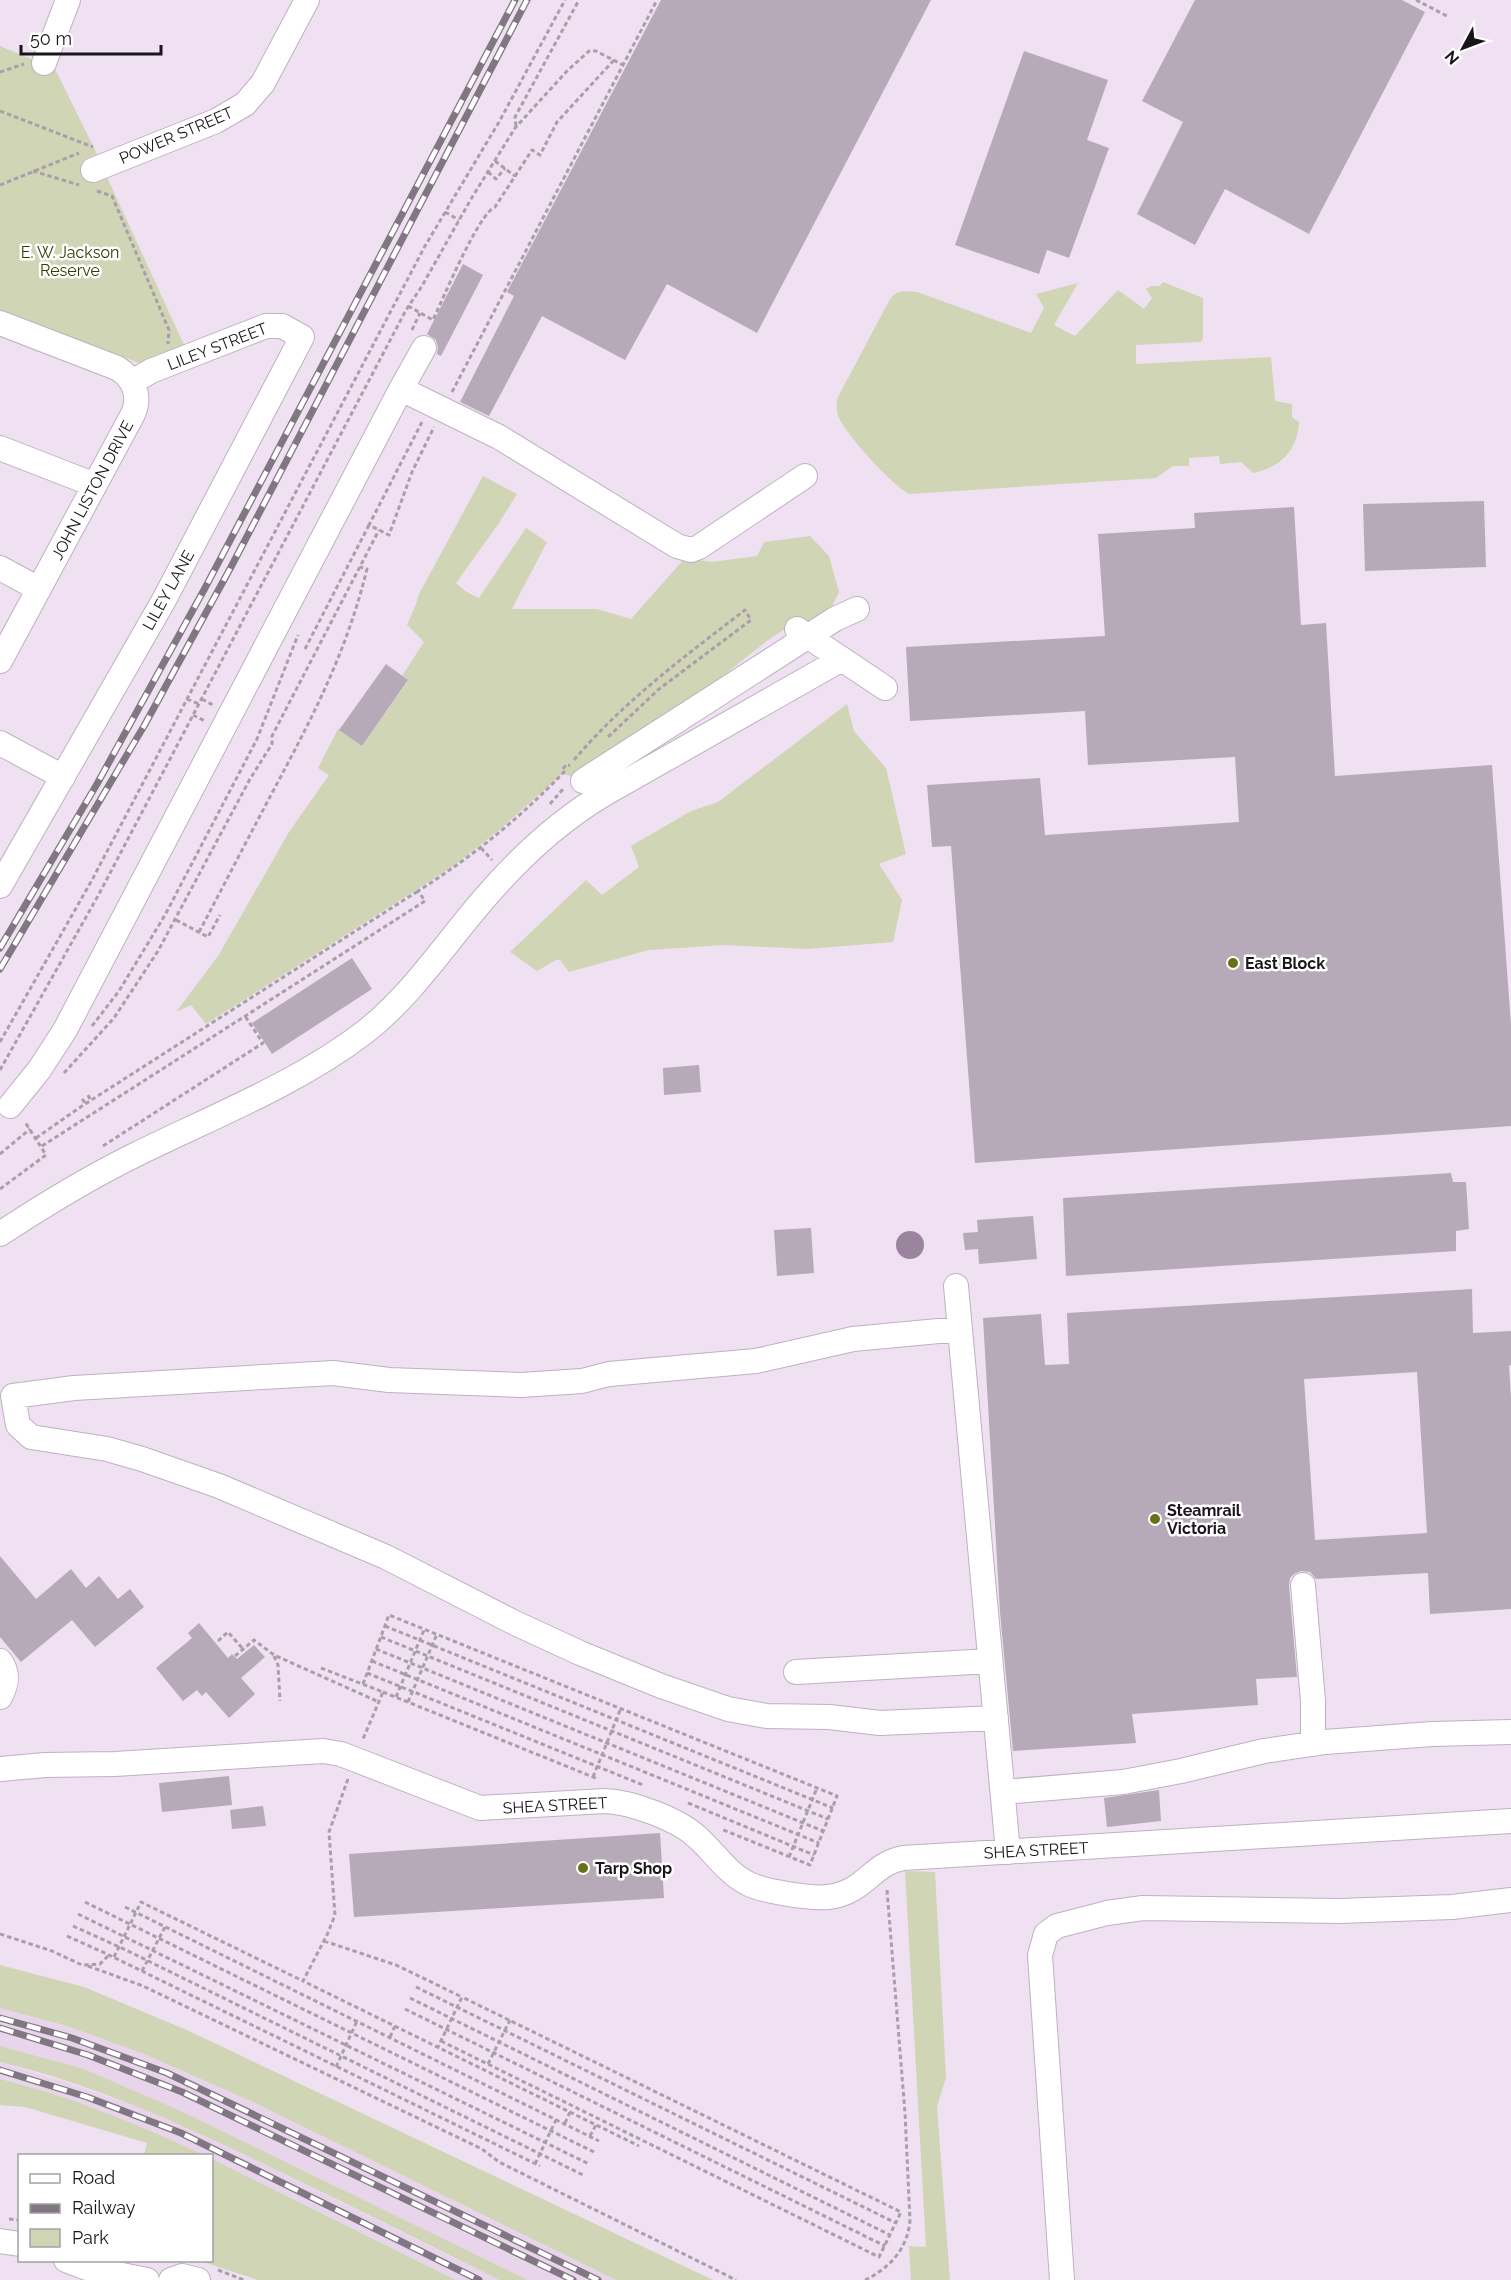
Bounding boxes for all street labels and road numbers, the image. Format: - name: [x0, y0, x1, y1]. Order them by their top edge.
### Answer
- street label: POWER STREET: [116, 103, 236, 168]
- street label: LILEY STREET: [165, 319, 270, 374]
- street label: JOHN LISTON DRIVE: [48, 417, 137, 563]
- street label: LILEY LANE: [139, 547, 198, 634]
- street label: SHEA STREET: [502, 1793, 608, 1818]
- street label: SHEA STREET: [983, 1838, 1089, 1863]

